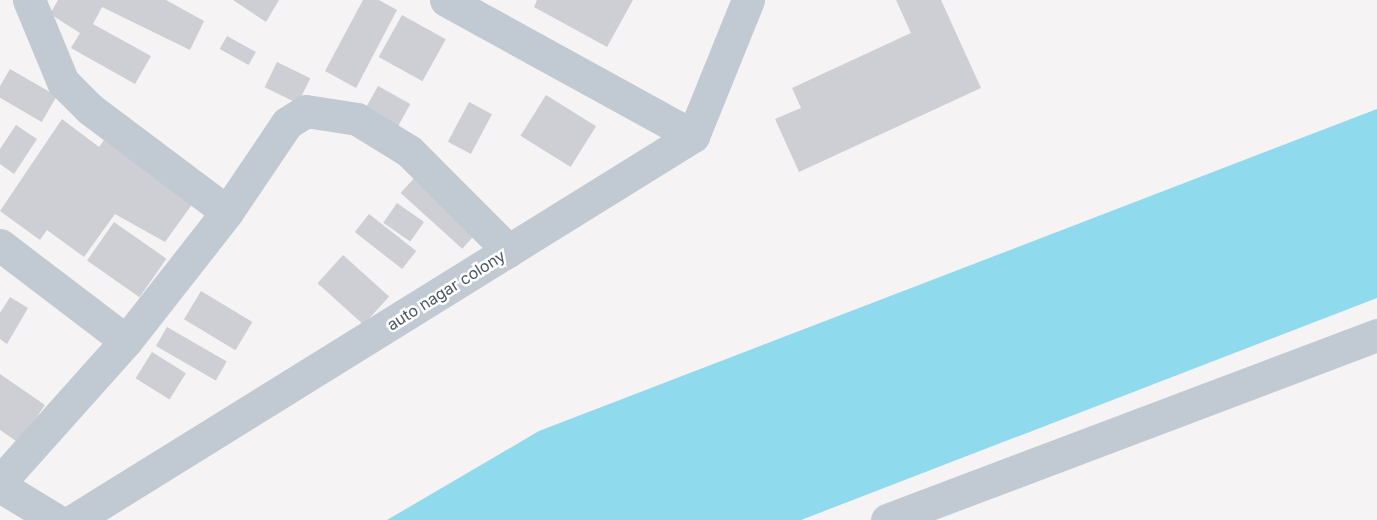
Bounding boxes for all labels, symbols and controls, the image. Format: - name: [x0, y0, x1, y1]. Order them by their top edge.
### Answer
- street label: auto nagar colony: [383, 246, 509, 334]

